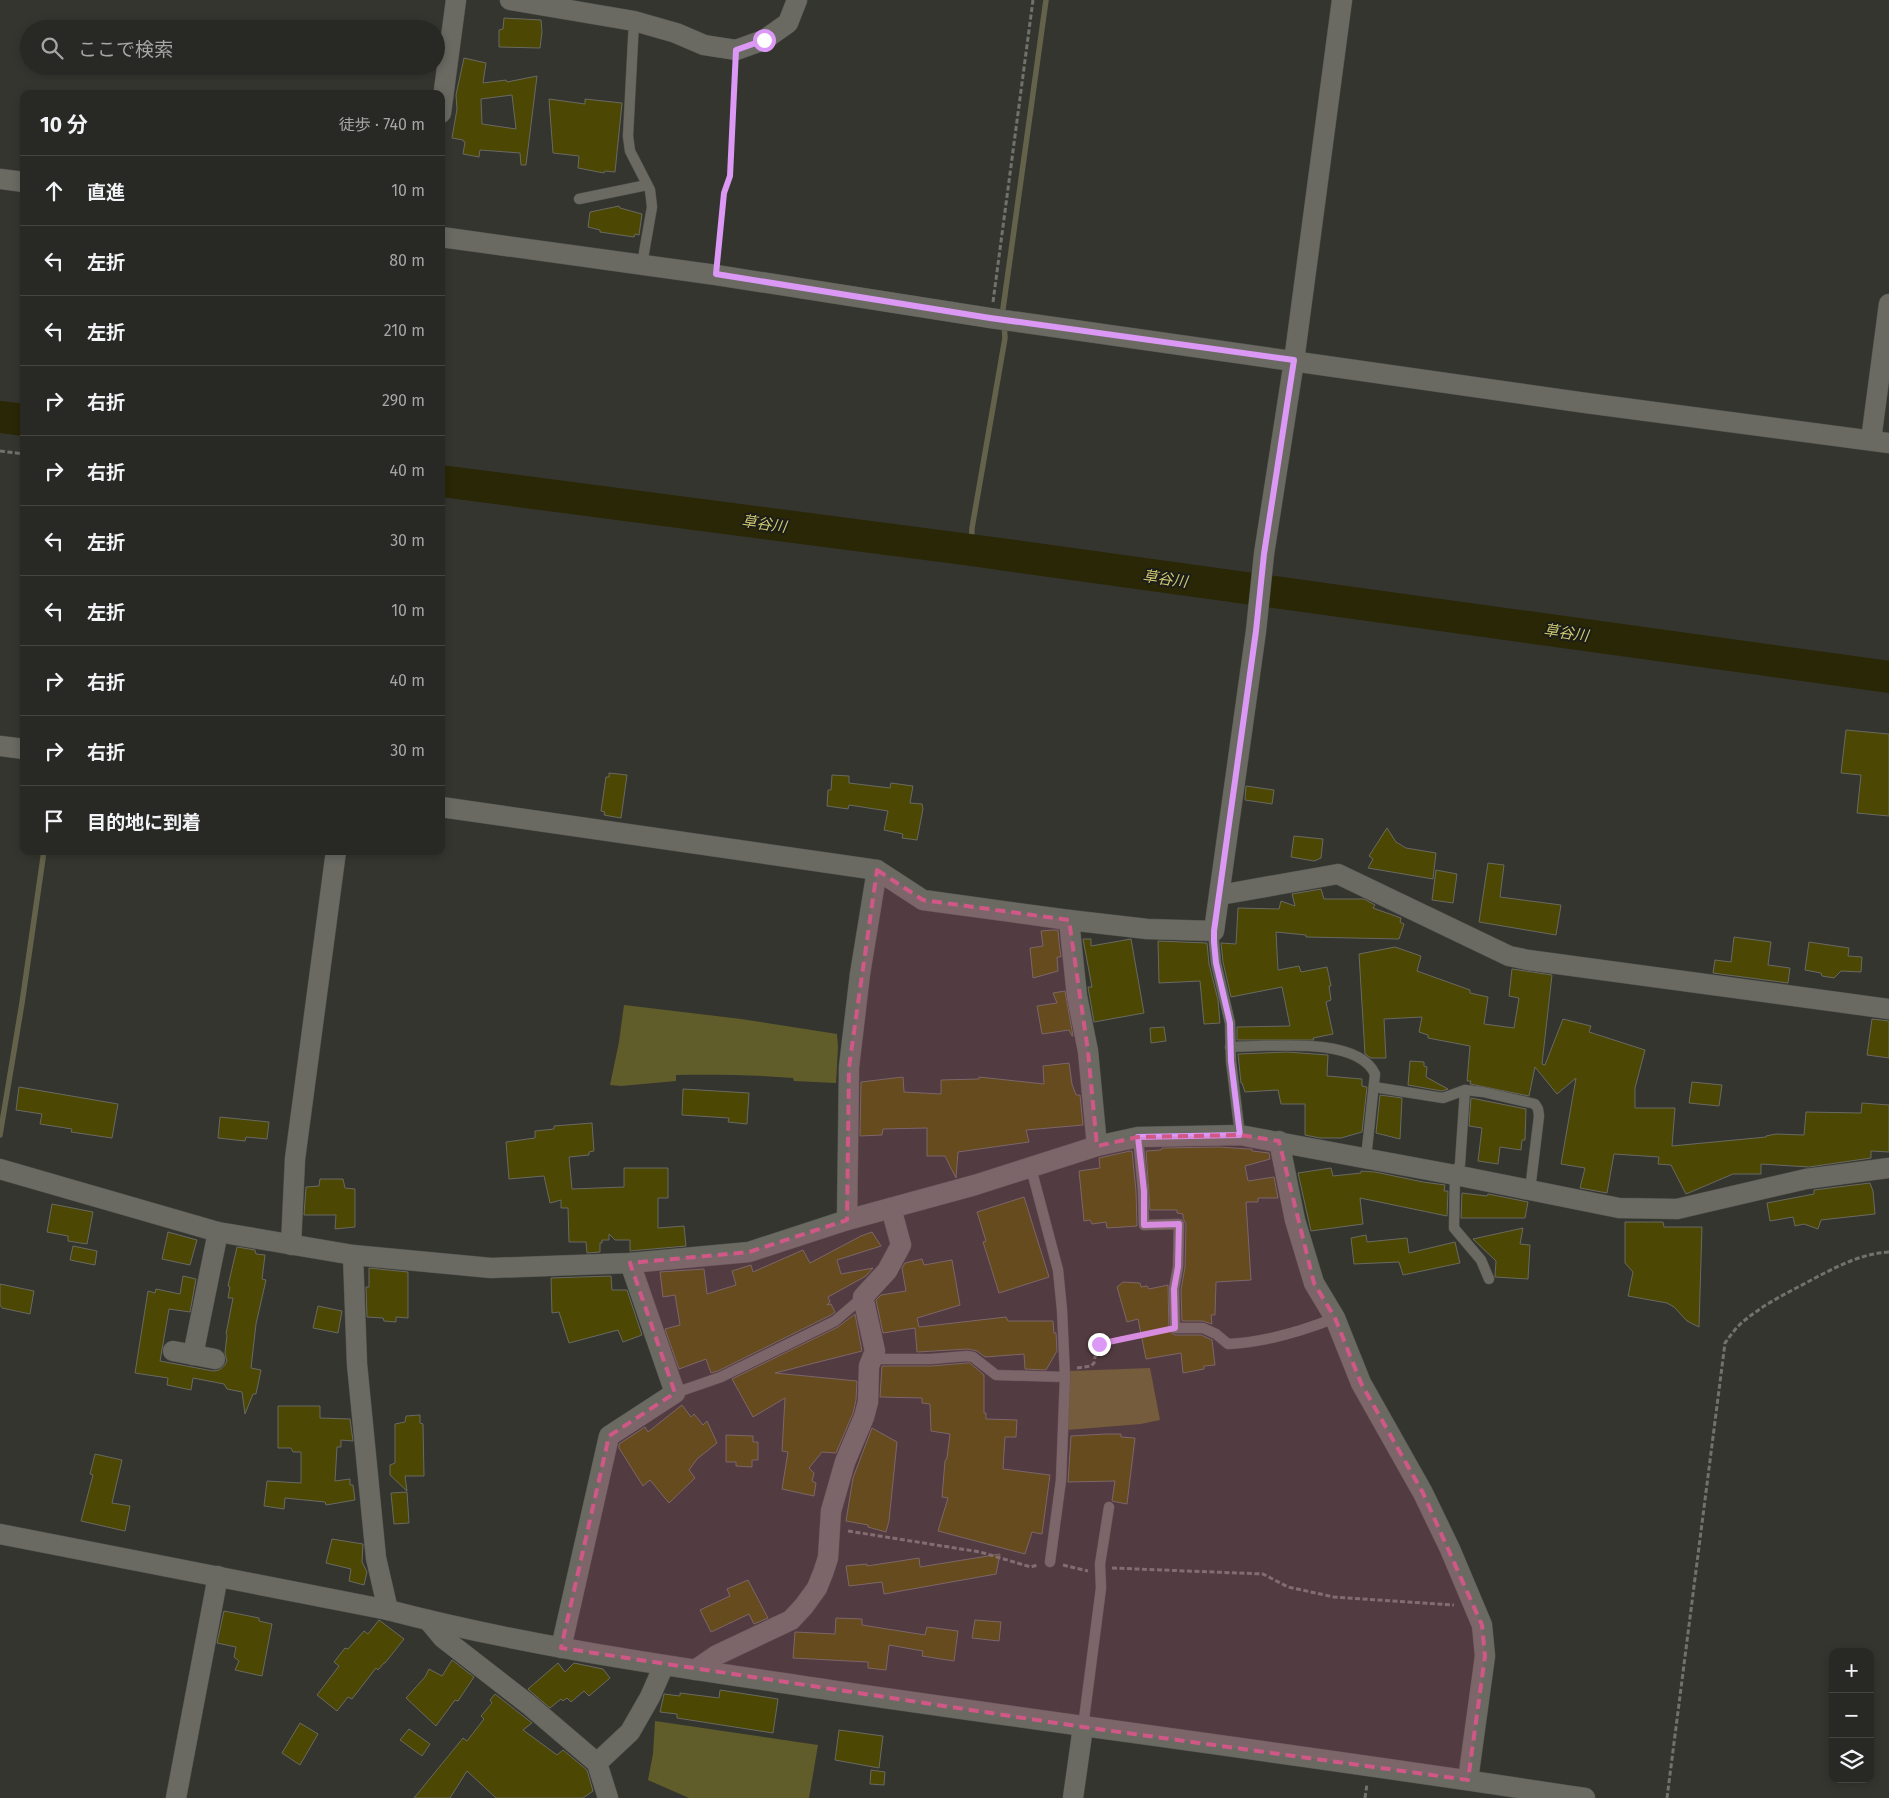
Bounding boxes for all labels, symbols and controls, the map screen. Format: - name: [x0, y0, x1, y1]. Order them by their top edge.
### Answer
- search box: [20, 20, 445, 75]
- route start: [753, 29, 776, 52]
- icon: search: [38, 34, 66, 62]
- text: ここで検索: [78, 38, 173, 61]
- text: 10 分: [40, 112, 88, 138]
- text: 徒歩 · 740 m: [339, 115, 425, 134]
- icon: ahead: [40, 177, 68, 205]
- text: 直進: [87, 181, 125, 204]
- text: 10 m: [391, 181, 425, 200]
- icon: left: [40, 247, 68, 275]
- text: 左折: [87, 251, 125, 274]
- text: 80 m: [389, 251, 425, 270]
- icon: left: [40, 317, 68, 345]
- text: 左折: [87, 321, 125, 344]
- text: 210 m: [384, 321, 425, 340]
- icon: right: [40, 387, 68, 415]
- text: 右折: [87, 391, 125, 414]
- text: 290 m: [382, 391, 425, 410]
- icon: right: [40, 457, 68, 485]
- text: 右折: [87, 461, 125, 484]
- text: 40 m: [390, 461, 425, 480]
- water label: 草谷川: [740, 512, 790, 536]
- icon: left: [40, 527, 68, 555]
- text: 左折: [87, 531, 125, 554]
- text: 30 m: [390, 531, 425, 550]
- water label: 草谷川: [1141, 567, 1191, 591]
- icon: left: [40, 597, 68, 625]
- text: 左折: [87, 601, 125, 624]
- text: 10 m: [391, 601, 425, 620]
- water label: 草谷川: [1542, 621, 1592, 645]
- icon: right: [40, 667, 68, 695]
- text: 右折: [87, 671, 125, 694]
- text: 40 m: [390, 671, 425, 690]
- icon: right: [40, 737, 68, 765]
- text: 右折: [87, 741, 125, 764]
- text: 30 m: [390, 741, 425, 760]
- icon: arrive: [40, 807, 68, 835]
- text: 目的地に到着: [87, 811, 201, 834]
- route end: [1088, 1333, 1111, 1356]
- map controls: [1829, 1648, 1874, 1783]
- button: +: [1829, 1648, 1874, 1693]
- button: −: [1829, 1693, 1874, 1738]
- button: layers: [1829, 1738, 1874, 1783]

